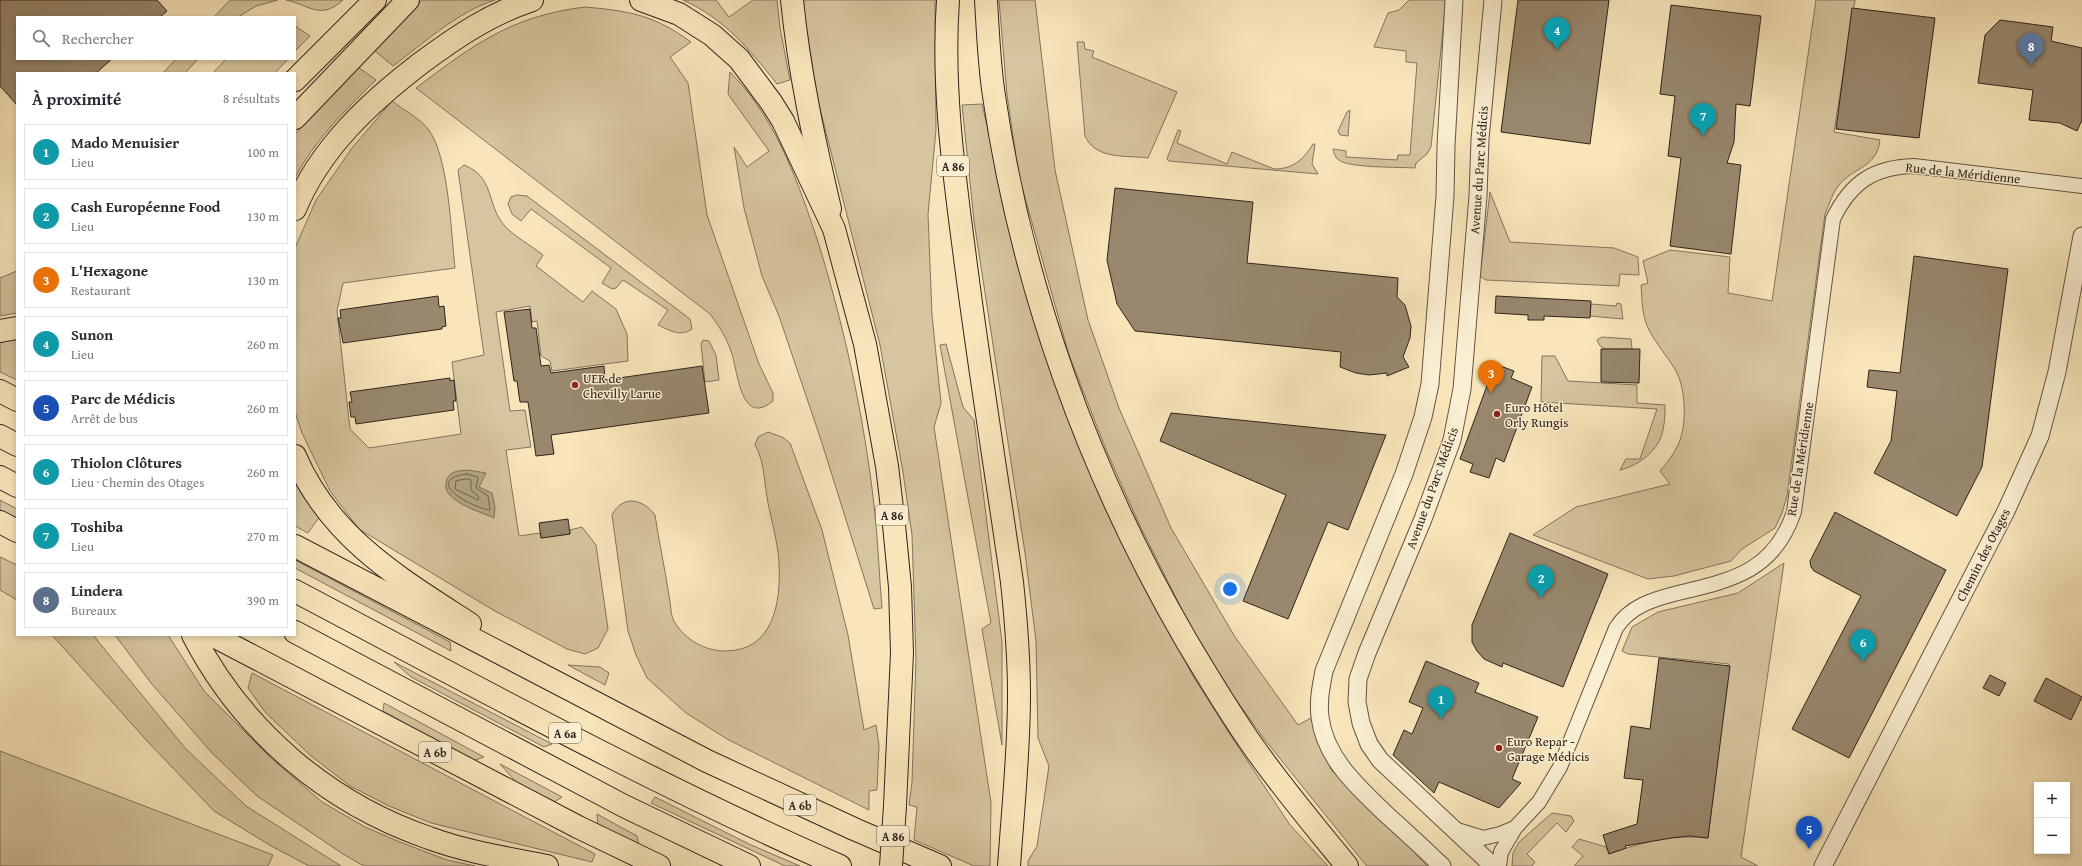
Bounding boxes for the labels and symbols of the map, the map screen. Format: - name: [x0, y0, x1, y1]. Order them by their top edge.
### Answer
- pin: 4: [1544, 17, 1570, 50]
- pin: 8: [2018, 33, 2044, 66]
- pin: 7: [1690, 103, 1716, 136]
- street label: Avenue du Parc Médicis: [1465, 105, 1493, 235]
- road number: A 86: [937, 156, 969, 176]
- street label: Rue de la Méridienne: [1905, 158, 2021, 188]
- pin: 3: [1478, 360, 1504, 393]
- place label: UER de Chevilly Larue: [583, 369, 661, 403]
- marker: UER de Chevilly Larue: [570, 380, 580, 390]
- place label: Euro Hôtel Orly Rungis: [1505, 398, 1568, 432]
- street label: Rue de la Méridienne: [1782, 401, 1818, 517]
- marker: Euro Hôtel Orly Rungis: [1492, 409, 1502, 419]
- street label: Avenue du Parc Médicis: [1401, 424, 1463, 552]
- road number: A 86: [876, 505, 908, 525]
- street label: Chemin des Otages: [1951, 505, 2015, 605]
- pin: 2: [1528, 565, 1554, 598]
- your location: [1220, 579, 1240, 599]
- pin: 6: [1850, 629, 1876, 662]
- pin: 1: [1428, 686, 1454, 719]
- road number: A 6a: [549, 723, 581, 743]
- place label: Euro Repar - Garage Médicis: [1507, 732, 1590, 766]
- road number: A 6b: [419, 742, 451, 762]
- marker: Euro Repar - Garage Médicis: [1494, 743, 1504, 753]
- road number: A 6b: [784, 795, 816, 815]
- pin: 5: [1796, 816, 1822, 849]
- road number: A 86: [877, 826, 909, 846]

